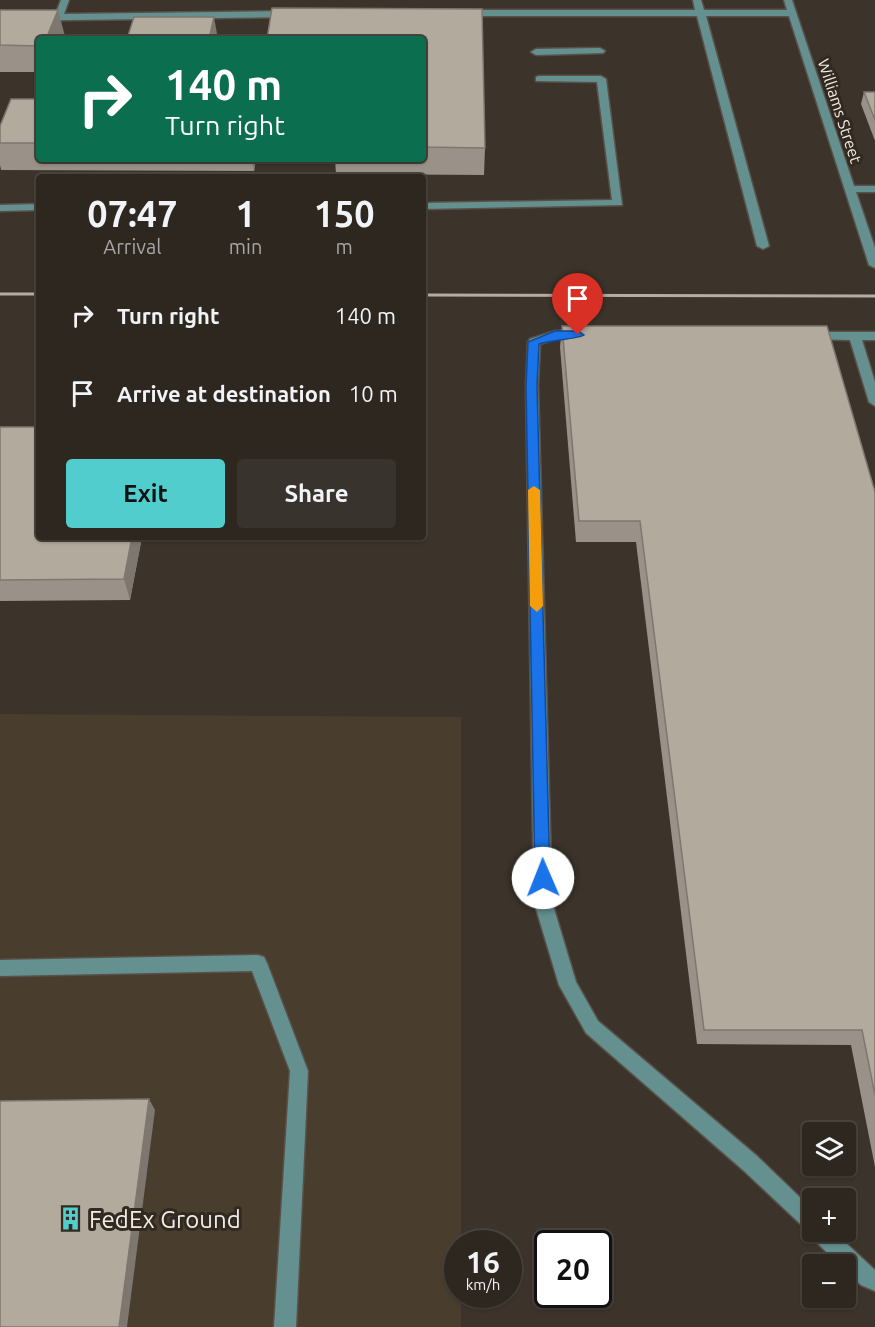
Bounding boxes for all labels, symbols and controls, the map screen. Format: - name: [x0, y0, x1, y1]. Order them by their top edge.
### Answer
- street label: Williams Street: [815, 57, 866, 166]
- icon: right: [66, 60, 144, 138]
- text: 140 m: [165, 61, 282, 108]
- text: Turn right: [165, 110, 285, 140]
- text: 07:47: [87, 193, 177, 234]
- text: 1: [235, 193, 256, 234]
- text: 150: [314, 193, 375, 234]
- text: Arrival: [103, 235, 162, 258]
- text: min: [229, 235, 262, 258]
- text: m: [336, 235, 353, 258]
- pin: [552, 273, 603, 335]
- icon: arrive: [561, 282, 594, 315]
- icon: right: [66, 299, 99, 332]
- text: Turn right: [117, 303, 219, 328]
- text: 140 m: [335, 303, 396, 328]
- icon: arrive: [66, 377, 99, 410]
- text: Arrive at destination: [117, 381, 331, 406]
- text: 10 m: [349, 381, 398, 406]
- button: Exit: [66, 459, 225, 528]
- button: Share: [237, 459, 396, 528]
- position arrow: [511, 846, 575, 910]
- map controls: [802, 1122, 856, 1308]
- button: layers: [802, 1122, 856, 1176]
- button: +: [802, 1188, 856, 1242]
- building icon: FedEx Ground: [58, 1206, 84, 1232]
- place label: FedEx Ground: [89, 1206, 241, 1233]
- speed limit sign: 20: [534, 1230, 612, 1308]
- text: 16: [466, 1245, 500, 1279]
- button: −: [802, 1254, 856, 1308]
- text: km/h: [466, 1276, 500, 1293]

